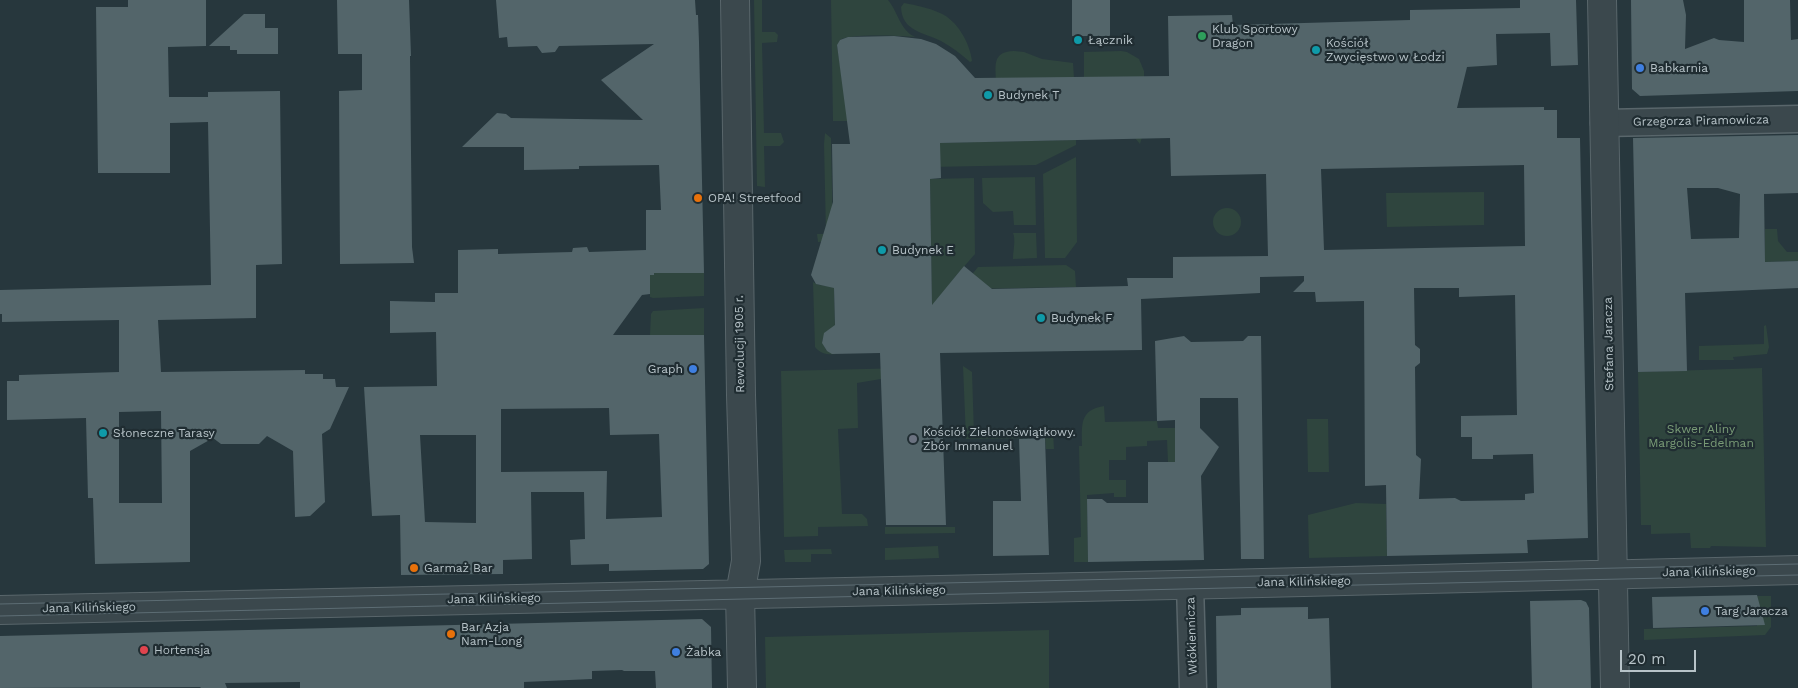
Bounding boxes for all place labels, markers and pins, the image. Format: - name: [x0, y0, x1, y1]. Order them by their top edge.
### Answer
- place label: Klub Sportowy Dragon: [1212, 22, 1298, 50]
- marker: Klub Sportowy Dragon: [1196, 30, 1208, 42]
- place label: Łącznik: [1088, 33, 1133, 47]
- marker: Łącznik: [1072, 34, 1084, 46]
- place label: Kościół Zwycięstwo w Łodzi: [1326, 36, 1445, 64]
- marker: Kościół Zwycięstwo w Łodzi: [1310, 44, 1322, 56]
- place label: Babkarnia: [1650, 61, 1708, 75]
- marker: Babkarnia: [1634, 62, 1646, 74]
- place label: Budynek T: [998, 88, 1059, 102]
- marker: Budynek T: [982, 89, 994, 101]
- place label: OPA! Streetfood: [708, 191, 801, 205]
- marker: OPA! Streetfood: [692, 192, 704, 204]
- place label: Budynek E: [892, 243, 954, 257]
- marker: Budynek E: [876, 244, 888, 256]
- place label: Budynek F: [1051, 311, 1113, 325]
- marker: Budynek F: [1035, 312, 1047, 324]
- place label: Graph: [648, 362, 683, 376]
- marker: Graph: [687, 363, 699, 375]
- place label: Kościół Zielonoświątkowy. Zbór Immanuel: [923, 425, 1076, 453]
- place label: Słoneczne Tarasy: [113, 426, 215, 440]
- marker: Słoneczne Tarasy: [97, 427, 109, 439]
- marker: Kościół Zielonoświątkowy. Zbór Immanuel: [907, 433, 919, 445]
- place label: Garmaż Bar: [424, 561, 493, 575]
- marker: Garmaż Bar: [408, 562, 420, 574]
- place label: Targ Jaracza: [1715, 604, 1788, 618]
- marker: Targ Jaracza: [1699, 605, 1711, 617]
- place label: Bar Azja Nam-Long: [461, 620, 522, 648]
- marker: Bar Azja Nam-Long: [445, 628, 457, 640]
- place label: Hortensja: [154, 643, 210, 657]
- marker: Hortensja: [138, 644, 150, 656]
- place label: Żabka: [686, 645, 721, 659]
- marker: Żabka: [670, 646, 682, 658]

